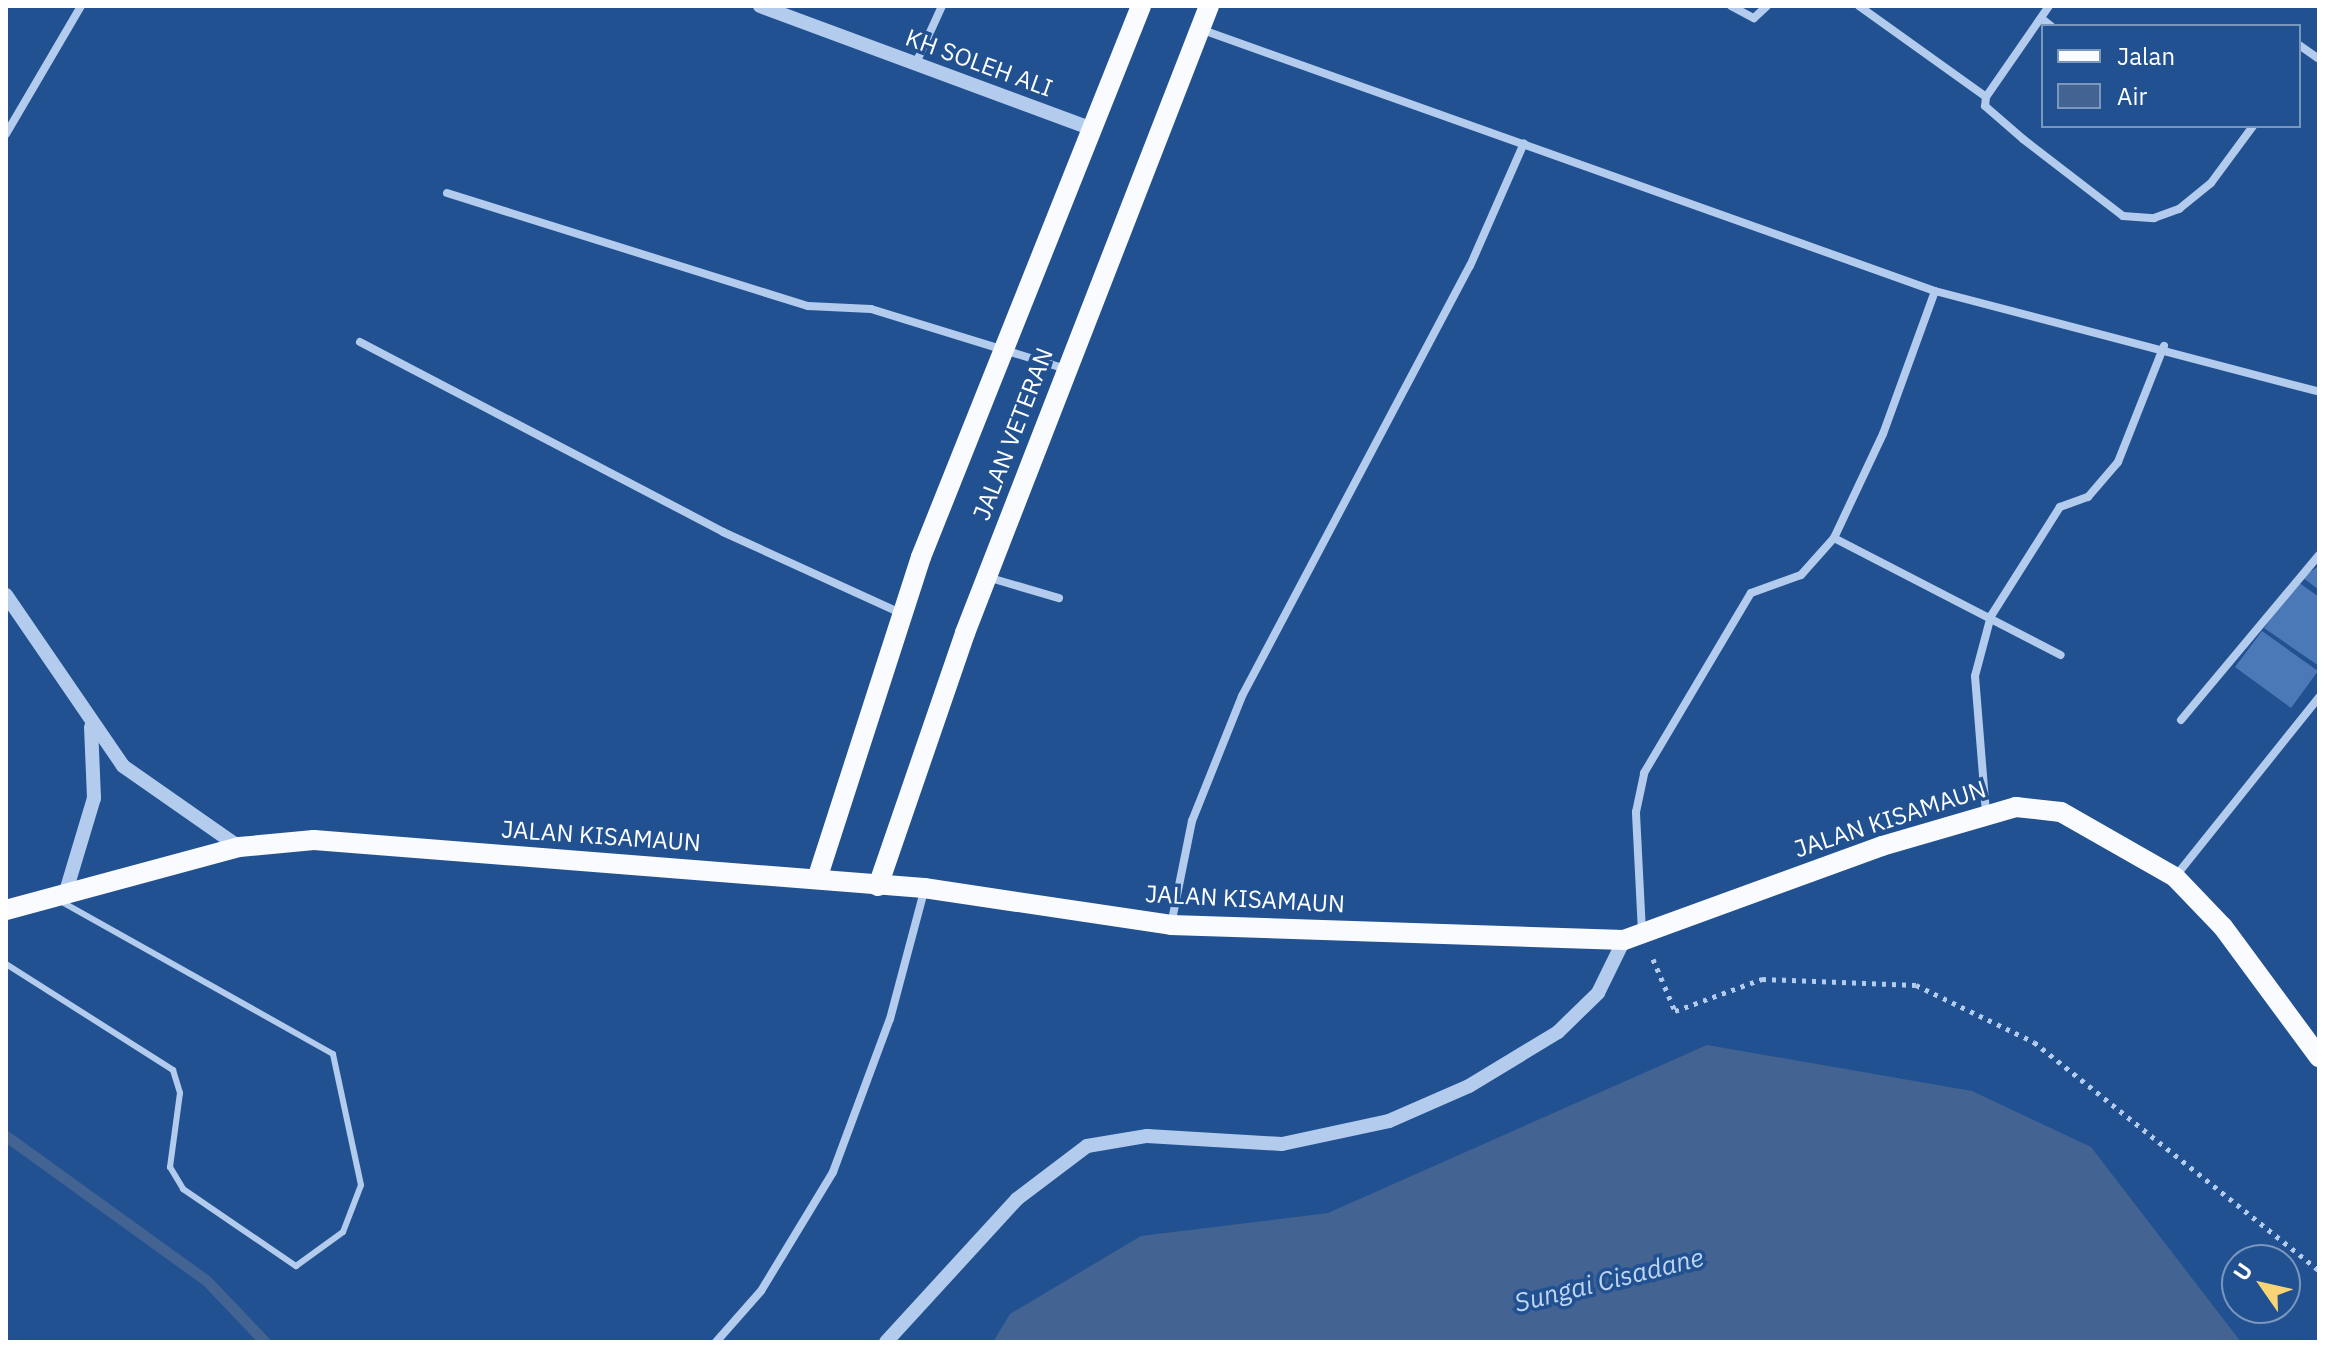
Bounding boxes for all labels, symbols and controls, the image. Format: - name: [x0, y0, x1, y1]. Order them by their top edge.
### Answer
- street label: KH SOLEH ALI: [902, 23, 1056, 103]
- legend: [2041, 24, 2301, 128]
- text: Jalan: [2117, 40, 2175, 72]
- text: Air: [2117, 80, 2147, 112]
- street label: JALAN VETERAN: [967, 344, 1059, 524]
- street label: JALAN KISAMAUN: [1790, 774, 1990, 864]
- street label: JALAN KISAMAUN: [500, 815, 702, 857]
- street label: JALAN KISAMAUN: [1144, 879, 1346, 919]
- water label: Sungai Cisadane: [1511, 1241, 1707, 1319]
- north arrow: [2221, 1244, 2301, 1324]
- text: U: [2226, 1257, 2259, 1286]

